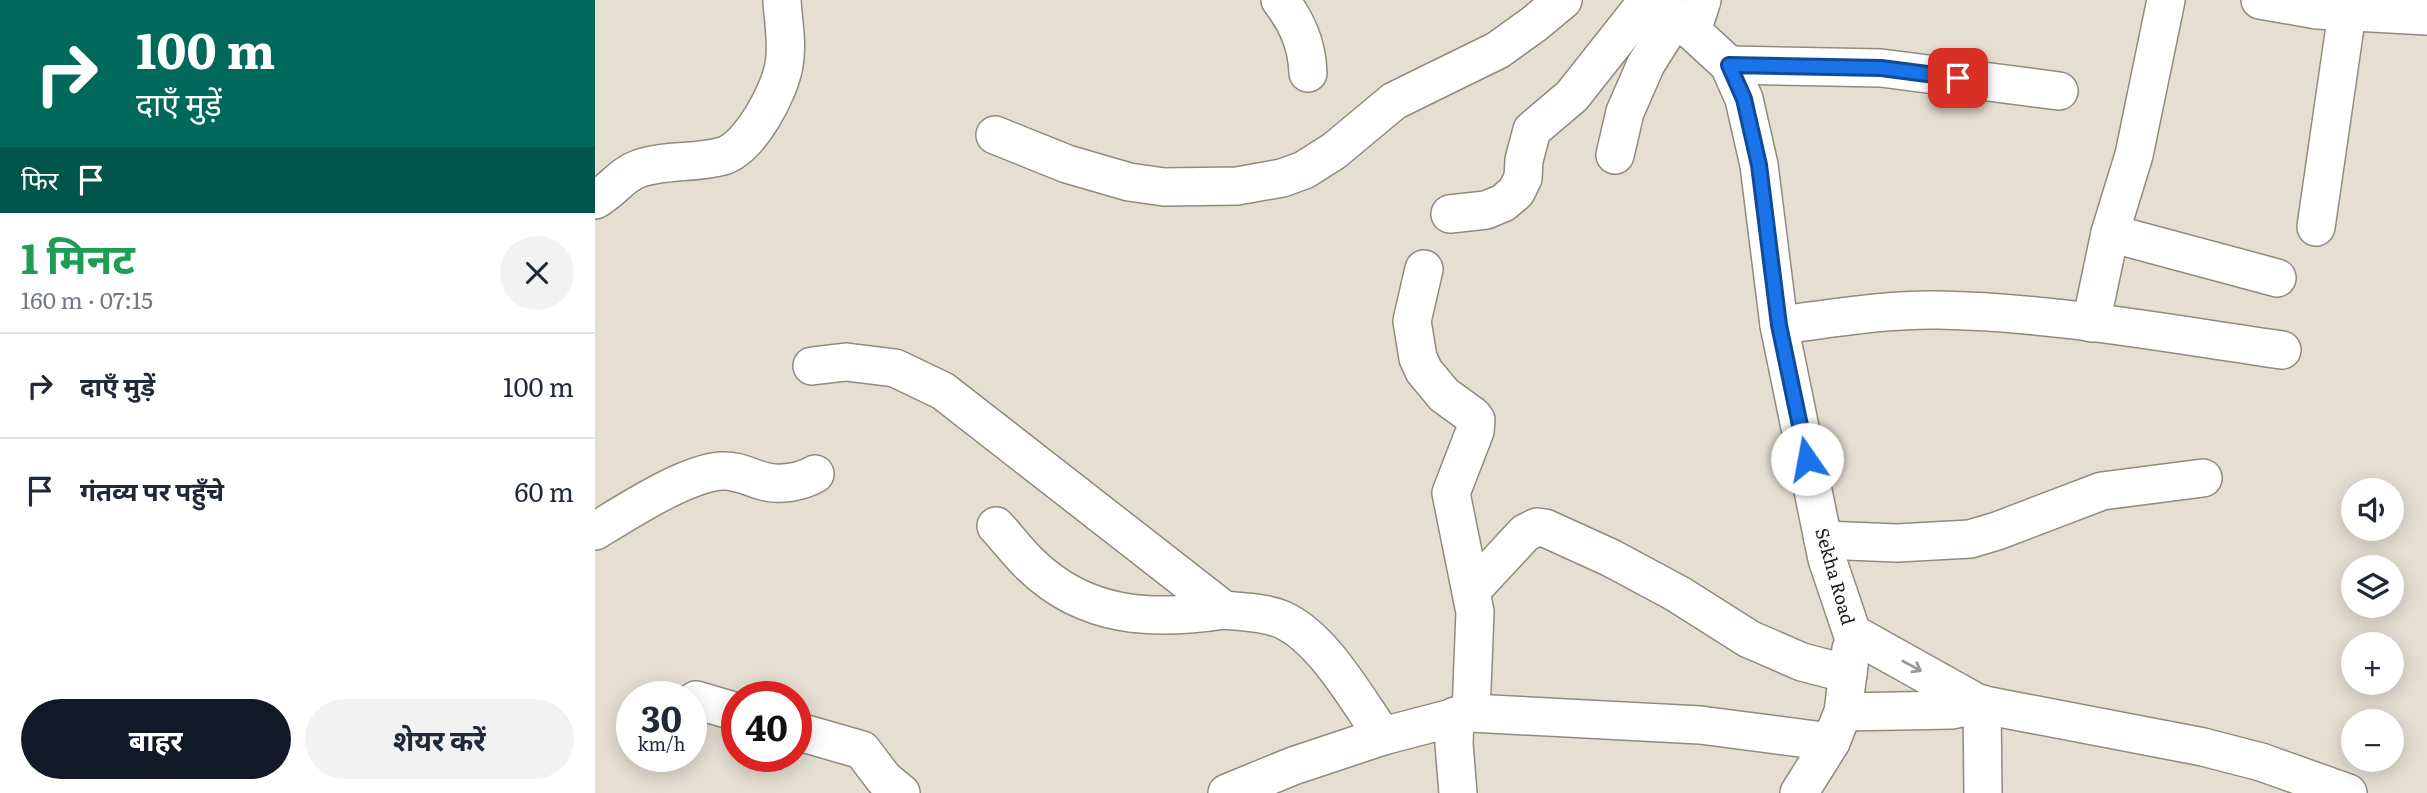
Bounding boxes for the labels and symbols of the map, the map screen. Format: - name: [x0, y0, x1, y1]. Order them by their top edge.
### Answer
- pin: [1928, 48, 1988, 108]
- position arrow: [1770, 422, 1844, 496]
- street label: Sekha Road: [1809, 524, 1863, 628]
- one-way arrow: [1901, 660, 1922, 673]
- speed limit sign: 40: [721, 681, 812, 772]

